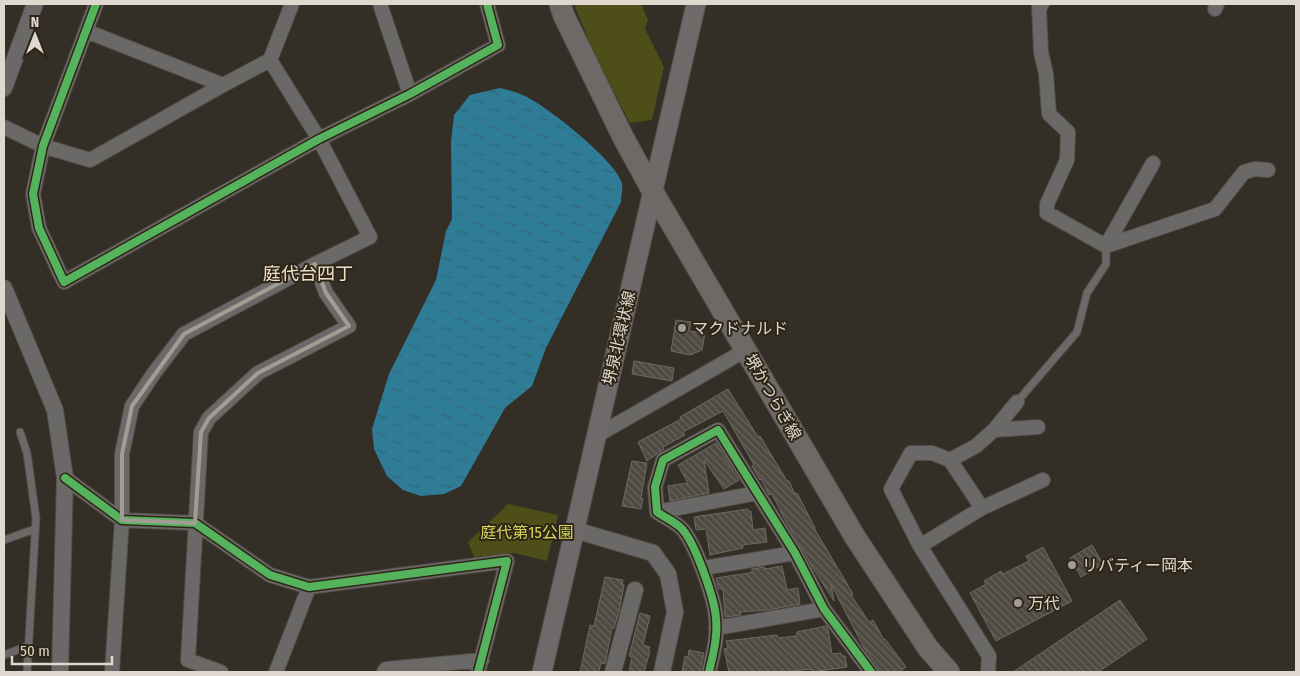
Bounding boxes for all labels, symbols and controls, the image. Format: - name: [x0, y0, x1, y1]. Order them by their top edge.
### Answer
- north arrow: [10, 10, 60, 60]
- text: N: [31, 14, 39, 31]
- district label: 庭代台四丁: [263, 263, 353, 285]
- street label: 堺泉北環状線: [599, 289, 639, 387]
- place label: マクドナルド: [692, 319, 788, 338]
- marker: マクドナルド: [676, 322, 688, 334]
- street label: 堺かつらぎ線: [741, 351, 805, 443]
- park label: 庭代第15公園: [480, 523, 574, 542]
- place label: リバティー岡本: [1082, 556, 1193, 575]
- marker: リバティー岡本: [1066, 559, 1078, 571]
- place label: 万代: [1028, 594, 1060, 613]
- marker: 万代: [1012, 597, 1024, 609]
- scale bar: [12, 634, 112, 666]
- text: 50 m: [20, 642, 50, 660]

